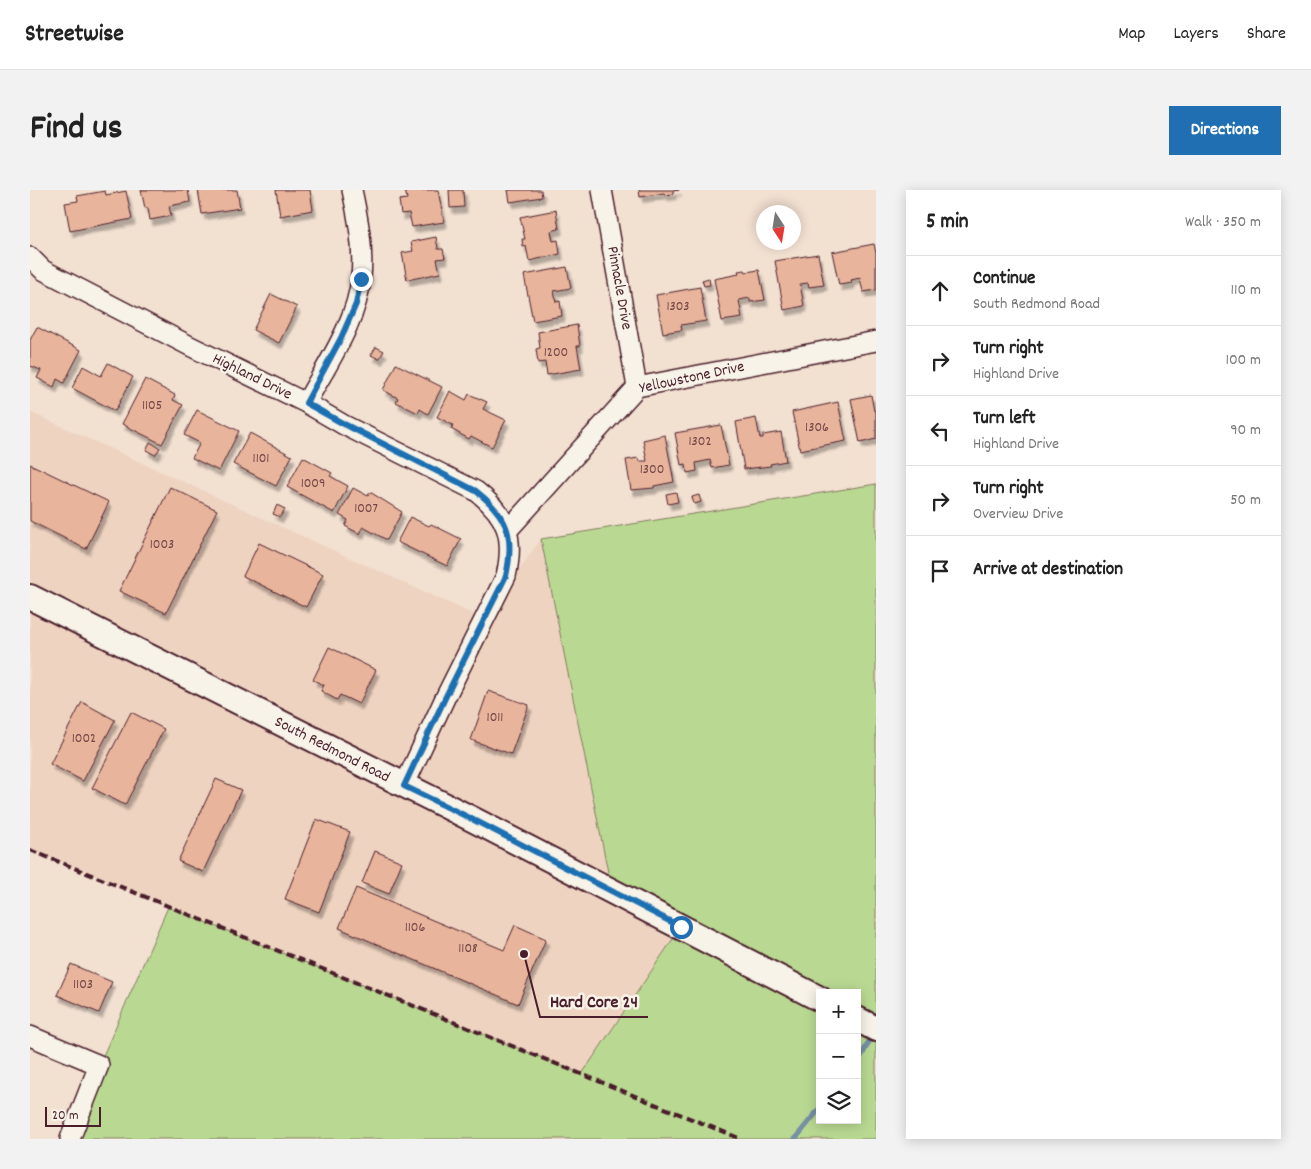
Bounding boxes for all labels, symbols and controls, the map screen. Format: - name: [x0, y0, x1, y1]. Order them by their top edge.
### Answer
- text: Streetwise: [25, 18, 124, 52]
- text: Map: [1118, 22, 1145, 47]
- text: Layers: [1173, 22, 1219, 47]
- text: Share: [1247, 22, 1286, 47]
- text: Find us: [30, 105, 122, 155]
- button: Directions: [1169, 106, 1281, 155]
- north arrow: [756, 205, 801, 250]
- text: 5 min: [926, 208, 969, 238]
- text: Walk · 350 m: [1185, 211, 1261, 234]
- street label: Pinnacle Drive: [600, 245, 638, 331]
- text: Continue: [973, 266, 1035, 293]
- route end: [350, 268, 373, 291]
- icon: ahead: [926, 277, 954, 305]
- text: 110 m: [1231, 279, 1261, 302]
- text: South Redmond Road: [973, 293, 1100, 316]
- house number: 1303: [666, 297, 690, 317]
- text: Turn right: [973, 336, 1044, 363]
- house number: 1200: [544, 343, 568, 363]
- icon: right: [926, 347, 954, 375]
- street label: Highland Drive: [208, 348, 296, 406]
- text: 100 m: [1225, 349, 1261, 372]
- street label: Yellowstone Drive: [637, 356, 747, 400]
- text: Highland Drive: [973, 363, 1059, 386]
- house number: 1105: [142, 396, 162, 416]
- text: Turn left: [973, 406, 1036, 433]
- icon: left: [926, 417, 954, 445]
- house number: 1306: [805, 418, 829, 438]
- text: 90 m: [1230, 419, 1261, 442]
- house number: 1302: [688, 432, 712, 452]
- text: Highland Drive: [973, 433, 1059, 456]
- house number: 1101: [253, 449, 269, 469]
- house number: 1300: [640, 460, 664, 480]
- house number: 1009: [301, 474, 325, 494]
- text: Turn right: [973, 476, 1044, 503]
- icon: right: [926, 487, 954, 515]
- text: 50 m: [1230, 489, 1261, 512]
- house number: 1007: [354, 499, 378, 519]
- text: Overview Drive: [973, 503, 1063, 526]
- house number: 1003: [150, 535, 174, 555]
- icon: arrive: [926, 557, 954, 585]
- text: Arrive at destination: [973, 557, 1123, 584]
- house number: 1011: [487, 708, 503, 728]
- street label: South Redmond Road: [270, 711, 394, 789]
- house number: 1002: [72, 729, 96, 749]
- route start: [670, 916, 693, 939]
- house number: 1106: [405, 918, 425, 938]
- house number: 1108: [458, 939, 478, 959]
- house number: 1103: [73, 975, 93, 995]
- callout: Hard Core 24: [540, 984, 648, 1017]
- map controls: [816, 989, 861, 1124]
- button: +: [816, 989, 861, 1034]
- text: Hard Core 24: [550, 991, 638, 1016]
- button: −: [816, 1034, 861, 1079]
- button: layers: [816, 1079, 861, 1124]
- scale bar: [45, 1104, 101, 1127]
- text: 20 m: [52, 1106, 79, 1126]

